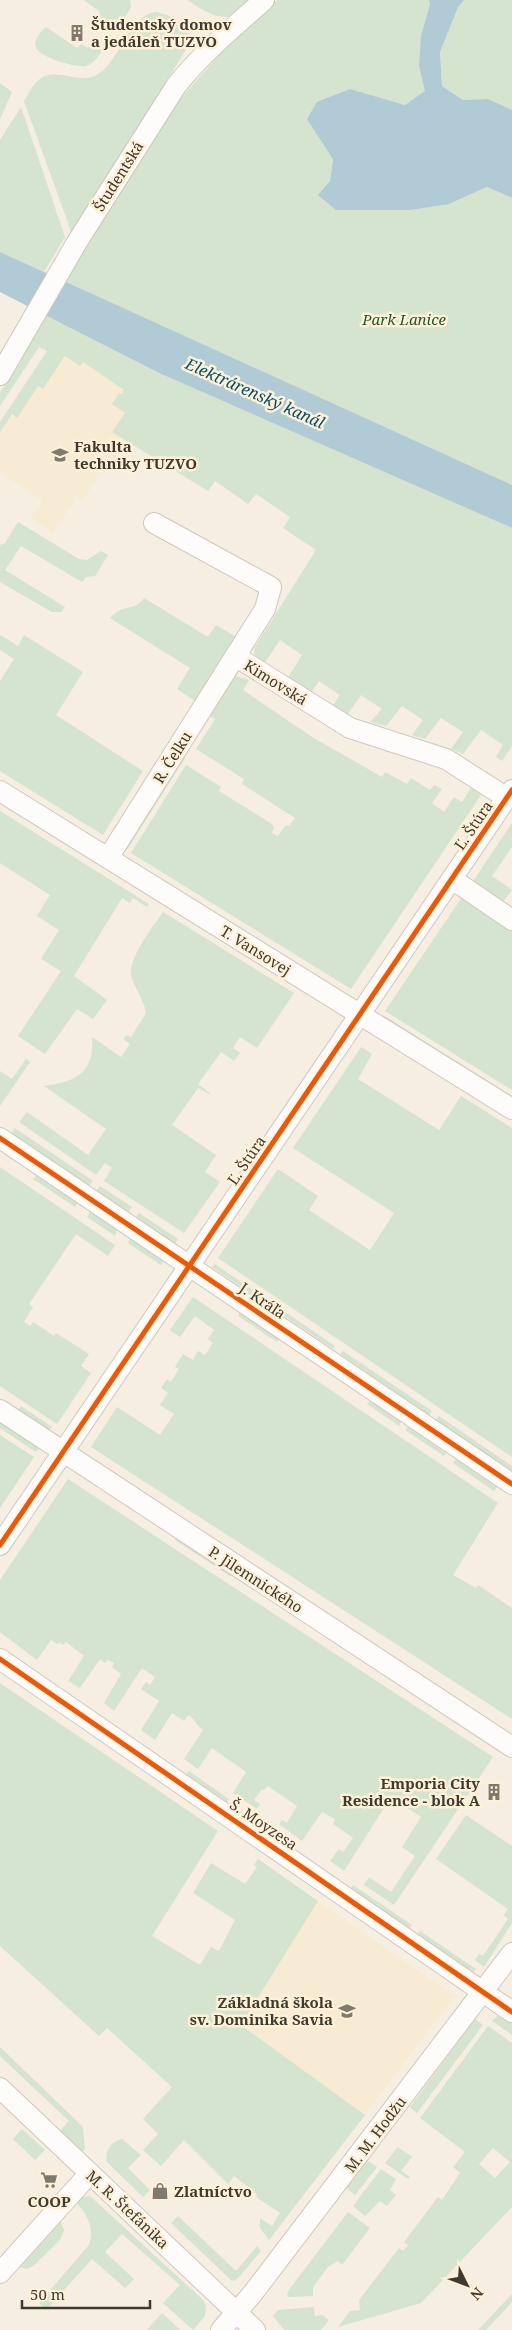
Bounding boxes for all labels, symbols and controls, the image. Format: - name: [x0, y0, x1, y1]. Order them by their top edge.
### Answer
- place label: Študentský domov a jedáleň TUZVO: [91, 14, 232, 51]
- building icon: Študentský domov a jedáleň TUZVO: [67, 23, 87, 43]
- street label: Študentská: [89, 137, 147, 215]
- park label: Park Lanice: [361, 309, 446, 329]
- water label: Elektrárenský kanál: [181, 352, 328, 434]
- place label: Fakulta techniky TUZVO: [74, 436, 197, 473]
- school or university icon: Fakulta techniky TUZVO: [50, 445, 70, 465]
- street label: Kimovská: [241, 655, 311, 709]
- street label: R. Čelku: [148, 727, 196, 787]
- street label: Ľ. Štúra: [449, 797, 497, 853]
- street label: T. Vansovej: [217, 920, 295, 980]
- street label: Ľ. Štúra: [222, 1132, 270, 1188]
- street label: J. Kráľa: [235, 1277, 290, 1323]
- street label: P. Jilemnického: [205, 1541, 307, 1617]
- place label: Emporia City Residence - blok A: [342, 1773, 481, 1810]
- building icon: Emporia City Residence - blok A: [484, 1782, 504, 1802]
- street label: Š. Moyzesa: [226, 1794, 302, 1854]
- place label: Základná škola sv. Dominika Savia: [190, 1992, 333, 2029]
- school or university icon: Základná škola sv. Dominika Savia: [337, 2001, 357, 2021]
- street label: M. M. Hodžu: [340, 2092, 410, 2176]
- street label: M. R. Štefánika: [82, 2165, 174, 2253]
- supermarket icon: COOP: [39, 2170, 59, 2190]
- shop icon: Zlatníctvo: [150, 2181, 170, 2201]
- place label: Zlatníctvo: [174, 2181, 252, 2201]
- place label: COOP: [27, 2191, 71, 2211]
- north arrow: [442, 2260, 492, 2310]
- scale bar: [22, 2278, 150, 2310]
- text: 50 m: [30, 2284, 65, 2304]
- text: N: [466, 2284, 488, 2304]

